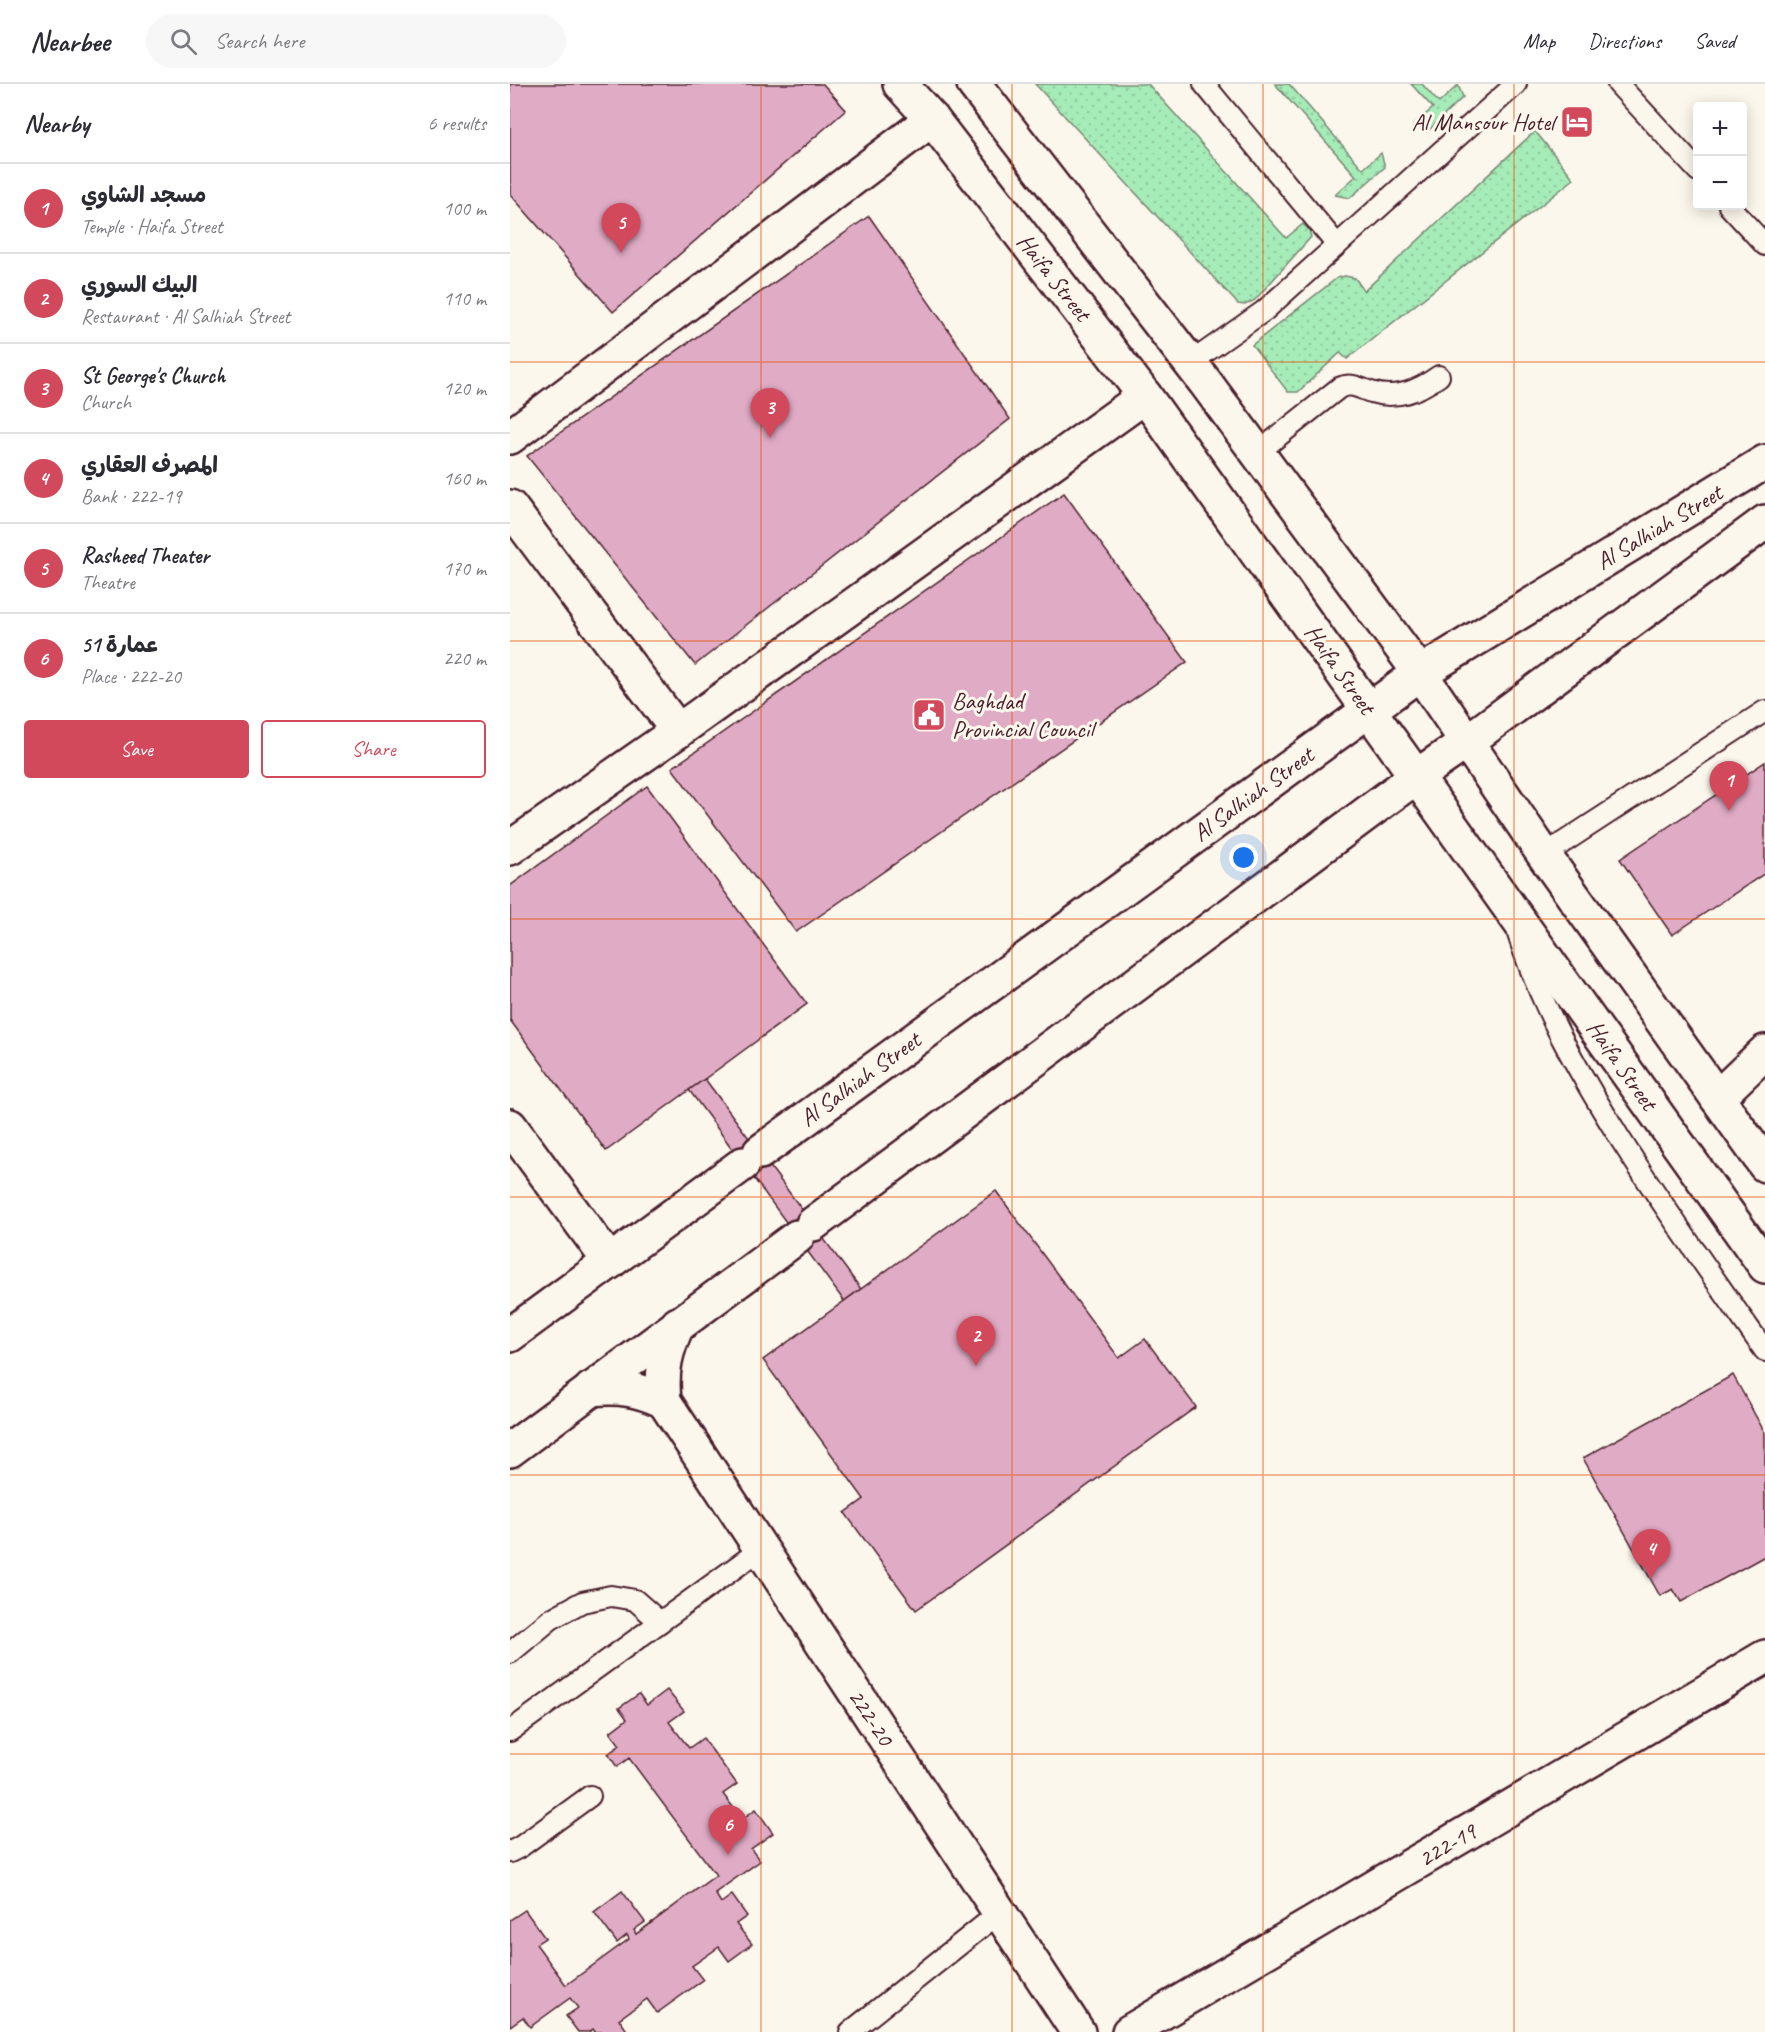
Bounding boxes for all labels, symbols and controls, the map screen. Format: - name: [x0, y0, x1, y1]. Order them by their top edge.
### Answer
- search box: [146, 14, 566, 68]
- text: Nearbee: [30, 24, 110, 59]
- icon: search: [167, 25, 200, 58]
- text: Search here: [215, 27, 304, 55]
- text: Map: [1523, 28, 1555, 54]
- text: Directions: [1588, 28, 1661, 54]
- text: Saved: [1694, 28, 1735, 54]
- map controls: [1693, 102, 1747, 210]
- button: +: [1693, 102, 1747, 156]
- hotel icon: Al Mansour Hotel: [1559, 104, 1595, 140]
- text: Nearby: [24, 107, 89, 140]
- place label: Al Mansour Hotel: [1412, 107, 1558, 137]
- text: 6 results: [427, 111, 486, 136]
- button: −: [1693, 156, 1747, 210]
- text: مسجد الشاوي: [81, 181, 206, 209]
- text: 1: [39, 196, 48, 221]
- text: 100 m: [443, 196, 486, 221]
- pin: 5: [602, 204, 640, 253]
- text: Temple · Haifa Street: [81, 214, 223, 239]
- street label: Haifa Street: [1010, 227, 1099, 328]
- text: البيك السوري: [81, 271, 197, 299]
- text: 2: [39, 286, 48, 311]
- text: 110 m: [443, 286, 486, 311]
- text: Restaurant · Al Salhiah Street: [81, 304, 290, 329]
- text: St George's Church: [81, 362, 225, 390]
- text: 3: [39, 376, 48, 401]
- text: 120 m: [443, 376, 486, 401]
- pin: 3: [750, 388, 790, 438]
- text: Church: [81, 390, 131, 415]
- text: المصرف العقاري: [81, 451, 218, 479]
- text: 4: [39, 466, 48, 491]
- text: 160 m: [443, 466, 486, 491]
- street label: Al Salhiah Street: [1590, 477, 1729, 576]
- text: Bank · 222-19: [81, 484, 181, 509]
- text: Rasheed Theater: [81, 542, 209, 570]
- text: 5: [39, 556, 48, 581]
- text: 170 m: [443, 556, 486, 581]
- text: Theatre: [81, 570, 135, 595]
- street label: Haifa Street: [1298, 618, 1383, 721]
- text: عمارة 51: [81, 631, 159, 659]
- text: 6: [39, 646, 48, 671]
- text: 220 m: [443, 646, 486, 671]
- text: Place · 222-20: [81, 664, 181, 689]
- place label: Baghdad Provincial Council: [952, 686, 1097, 744]
- public building icon: Baghdad Provincial Council: [911, 697, 947, 733]
- button: Save: [24, 720, 249, 778]
- button: Share: [261, 720, 486, 778]
- street label: Al Salhiah Street: [1187, 739, 1321, 848]
- pin: 1: [1710, 762, 1748, 811]
- your location: [1229, 843, 1258, 872]
- street label: Haifa Street: [1580, 1014, 1665, 1117]
- street label: Al Salhiah Street: [794, 1024, 928, 1133]
- pin: 2: [956, 1316, 996, 1366]
- pin: 4: [1632, 1530, 1670, 1579]
- street label: 222-20: [842, 1683, 902, 1753]
- pin: 6: [708, 1806, 748, 1855]
- street label: 222-19: [1413, 1815, 1483, 1873]

